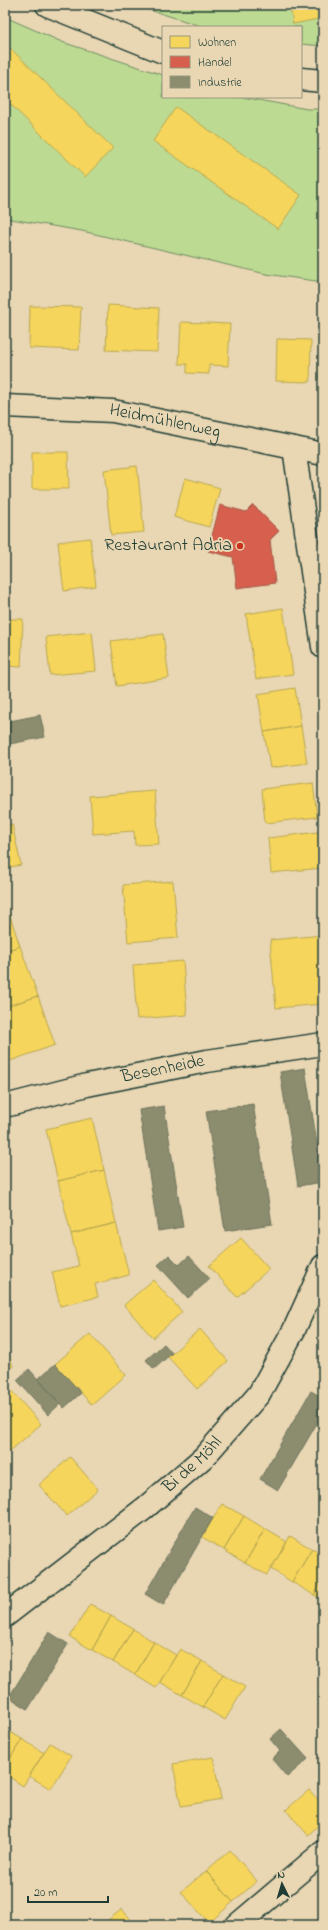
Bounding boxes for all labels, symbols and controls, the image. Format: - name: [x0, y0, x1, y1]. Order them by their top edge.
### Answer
- legend: [162, 26, 302, 98]
- text: Wohnen: [198, 34, 236, 52]
- text: Handel: [198, 54, 232, 72]
- text: Industrie: [198, 74, 242, 92]
- street label: Heidmühlenweg: [107, 398, 223, 447]
- place label: Restaurant Adria: [104, 533, 232, 559]
- marker: Restaurant Adria: [235, 541, 245, 551]
- street label: Besenheide: [118, 1049, 208, 1091]
- street label: Bi de Möhl: [156, 1431, 229, 1501]
- north arrow: [262, 1864, 302, 1904]
- text: N: [277, 1867, 286, 1883]
- scale bar: [28, 1878, 108, 1904]
- text: 20 m: [34, 1884, 57, 1902]

